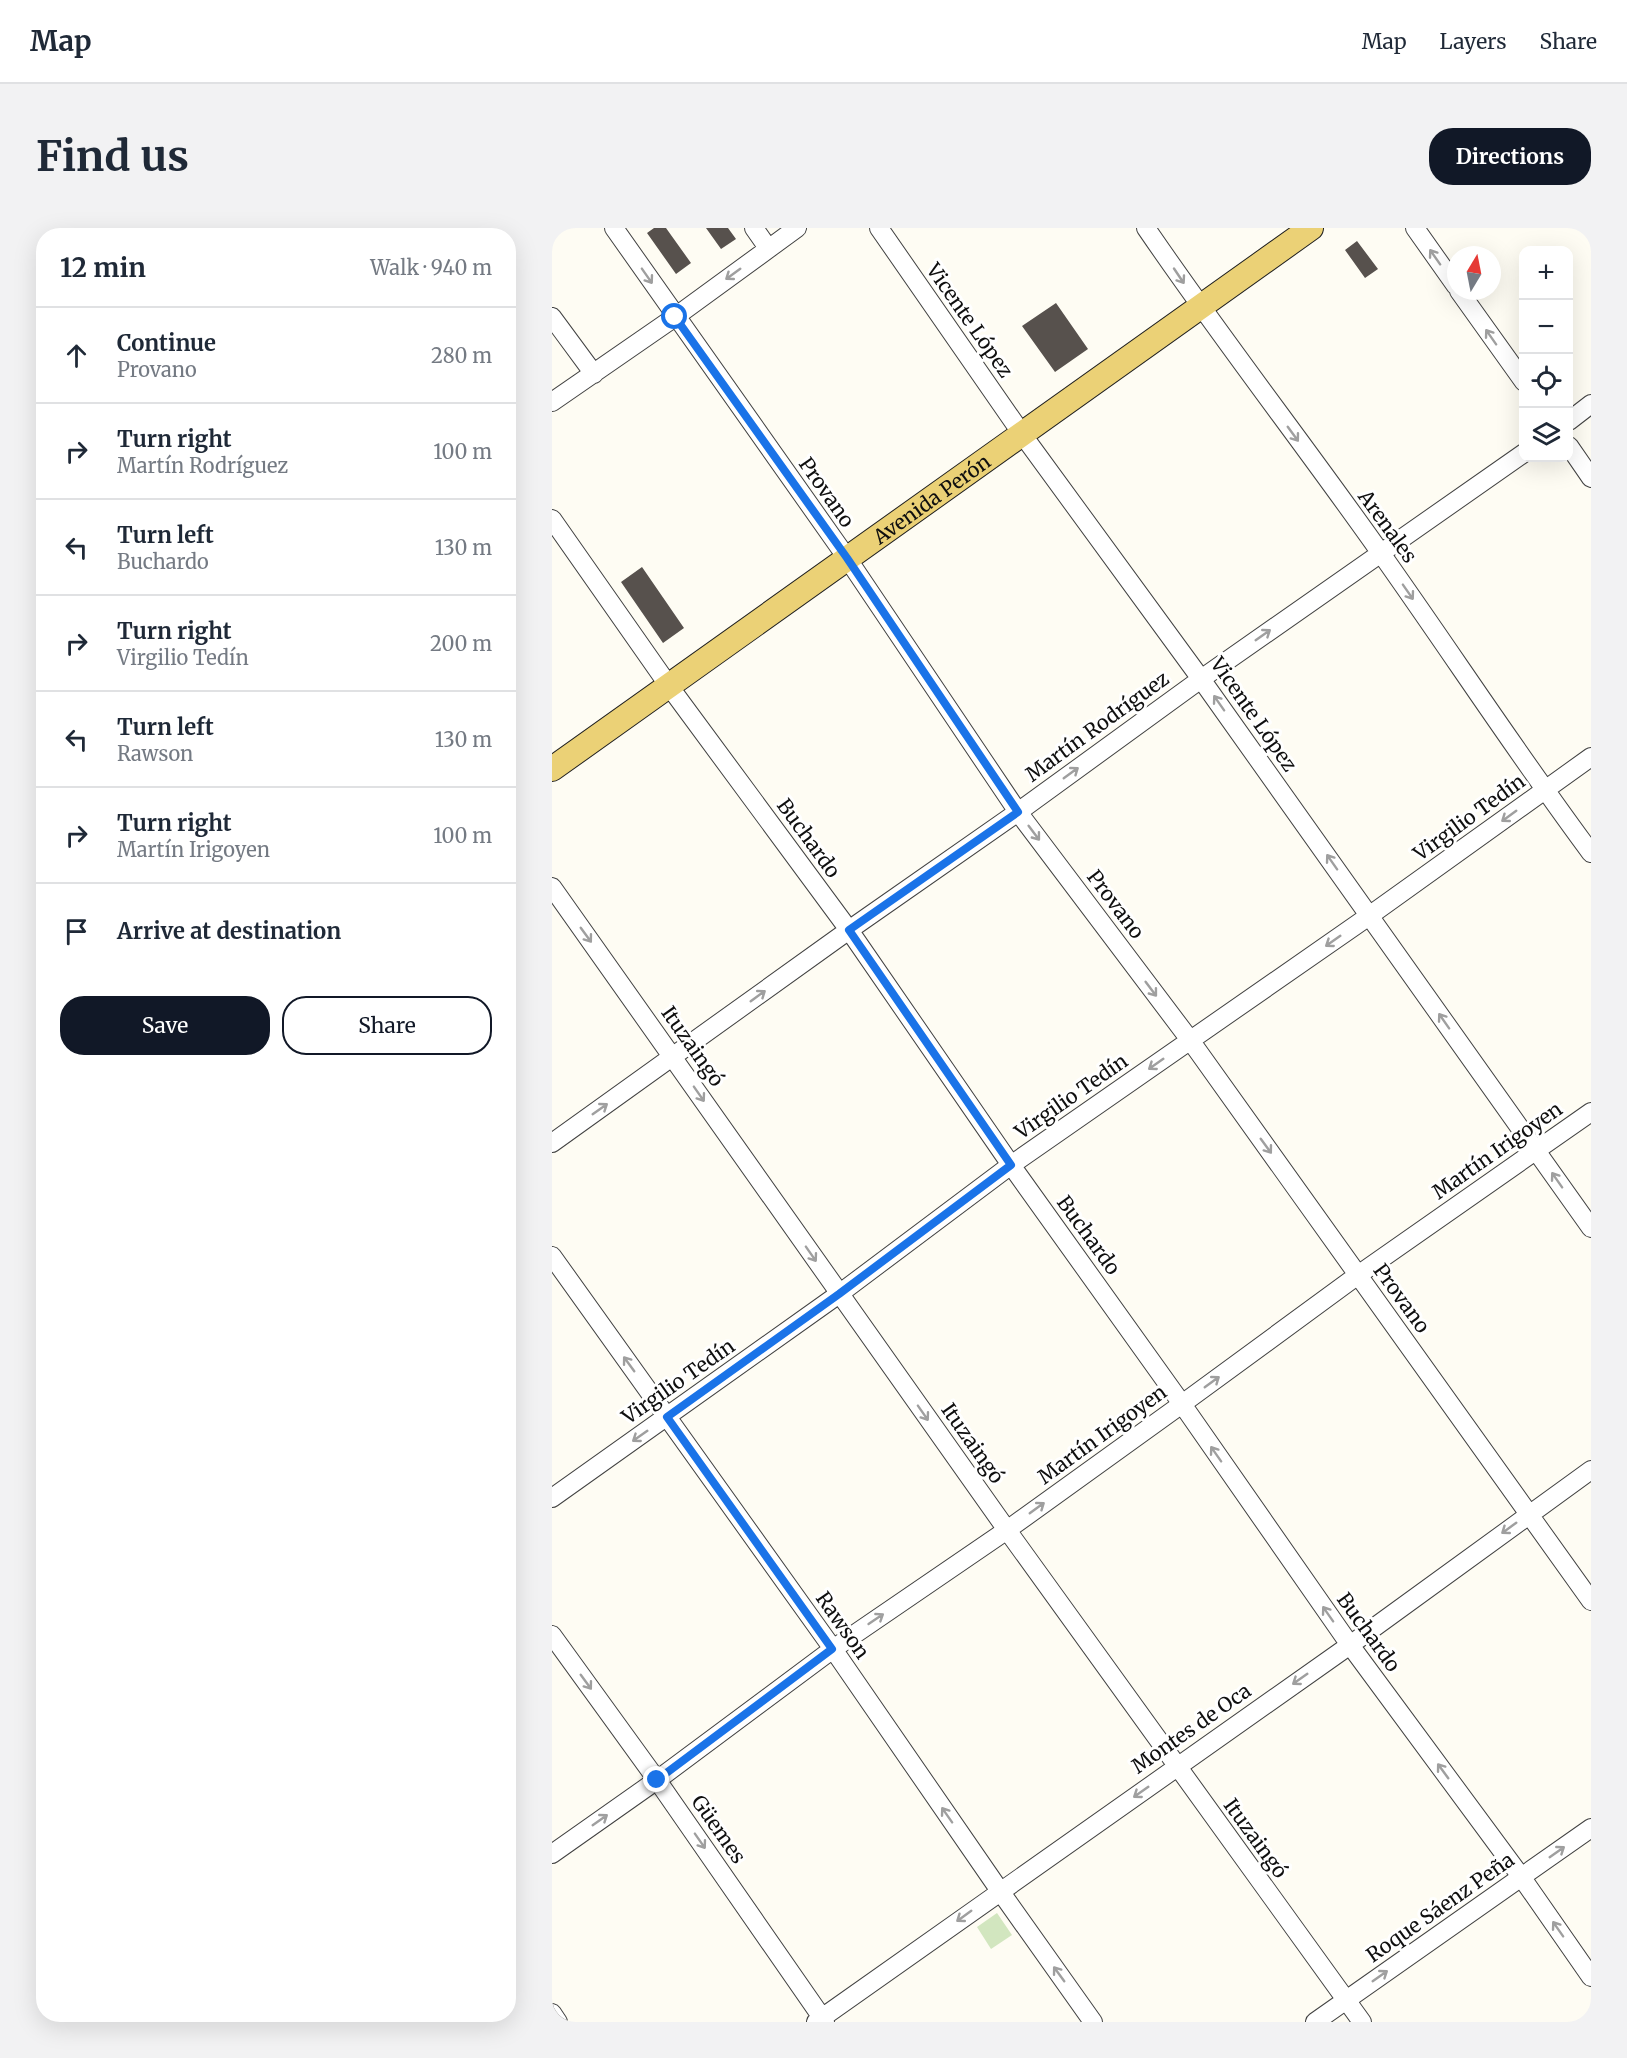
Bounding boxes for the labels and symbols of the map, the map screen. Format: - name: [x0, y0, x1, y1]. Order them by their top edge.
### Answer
- north arrow: [1447, 246, 1501, 300]
- one-way arrow: [1429, 250, 1442, 266]
- street label: Vicente López: [921, 257, 1019, 382]
- one-way arrow: [641, 267, 653, 284]
- one-way arrow: [725, 268, 741, 281]
- one-way arrow: [1173, 268, 1185, 284]
- route start: [661, 303, 687, 329]
- one-way arrow: [1485, 329, 1497, 345]
- one-way arrow: [1287, 426, 1300, 442]
- street label: Avenida Perón: [867, 448, 995, 549]
- street label: Provano: [794, 452, 860, 532]
- street label: Arenales: [1353, 484, 1423, 567]
- one-way arrow: [1402, 583, 1414, 600]
- one-way arrow: [1255, 629, 1271, 641]
- street label: Vicente López: [1205, 651, 1303, 776]
- street label: Martín Rodríguez: [1020, 666, 1174, 786]
- one-way arrow: [1213, 696, 1225, 712]
- one-way arrow: [1063, 767, 1079, 779]
- street label: Virgilio Tedín: [1408, 768, 1530, 866]
- street label: Buchardo: [772, 794, 846, 883]
- one-way arrow: [1502, 810, 1518, 822]
- one-way arrow: [1027, 825, 1040, 841]
- one-way arrow: [1325, 855, 1338, 871]
- street label: Provano: [1082, 865, 1150, 944]
- one-way arrow: [580, 926, 592, 942]
- one-way arrow: [1326, 935, 1342, 947]
- one-way arrow: [1145, 980, 1158, 996]
- one-way arrow: [750, 989, 766, 1002]
- street label: Ituzaingó: [656, 1001, 730, 1091]
- one-way arrow: [1438, 1014, 1451, 1030]
- street label: Virgilio Tedín: [1009, 1048, 1132, 1145]
- one-way arrow: [1148, 1058, 1165, 1070]
- one-way arrow: [693, 1085, 705, 1101]
- street label: Martín Irigoyen: [1427, 1096, 1567, 1204]
- one-way arrow: [591, 1103, 607, 1115]
- one-way arrow: [1260, 1138, 1272, 1154]
- one-way arrow: [1551, 1173, 1563, 1189]
- street label: Buchardo: [1052, 1191, 1126, 1280]
- one-way arrow: [805, 1245, 817, 1261]
- street label: Provano: [1368, 1258, 1436, 1338]
- street label: Virgilio Tedín: [616, 1333, 739, 1430]
- one-way arrow: [623, 1356, 635, 1372]
- one-way arrow: [1203, 1376, 1219, 1389]
- street label: Martín Irigoyen: [1033, 1379, 1171, 1489]
- street label: Ituzaingó: [936, 1398, 1010, 1488]
- one-way arrow: [917, 1404, 930, 1420]
- one-way arrow: [632, 1430, 649, 1442]
- one-way arrow: [1210, 1446, 1222, 1462]
- one-way arrow: [1028, 1502, 1044, 1514]
- one-way arrow: [1501, 1521, 1517, 1534]
- street label: Rawson: [811, 1587, 875, 1663]
- street label: Buchardo: [1332, 1588, 1406, 1677]
- one-way arrow: [1322, 1606, 1334, 1622]
- one-way arrow: [868, 1613, 884, 1625]
- one-way arrow: [1293, 1673, 1309, 1685]
- one-way arrow: [580, 1674, 593, 1690]
- street label: Montes de Oca: [1127, 1677, 1256, 1778]
- one-way arrow: [1437, 1763, 1450, 1779]
- route end: [643, 1766, 669, 1792]
- one-way arrow: [1133, 1786, 1149, 1798]
- street label: Güemes: [687, 1790, 751, 1868]
- street label: Ituzaingó: [1219, 1793, 1293, 1883]
- one-way arrow: [941, 1807, 953, 1824]
- one-way arrow: [591, 1814, 607, 1827]
- one-way arrow: [694, 1832, 706, 1849]
- one-way arrow: [1549, 1846, 1565, 1859]
- street label: Roque Sáenz Peña: [1361, 1847, 1519, 1967]
- one-way arrow: [957, 1910, 973, 1922]
- one-way arrow: [1552, 1921, 1564, 1937]
- one-way arrow: [1053, 1967, 1065, 1983]
- one-way arrow: [1372, 1970, 1388, 1982]

